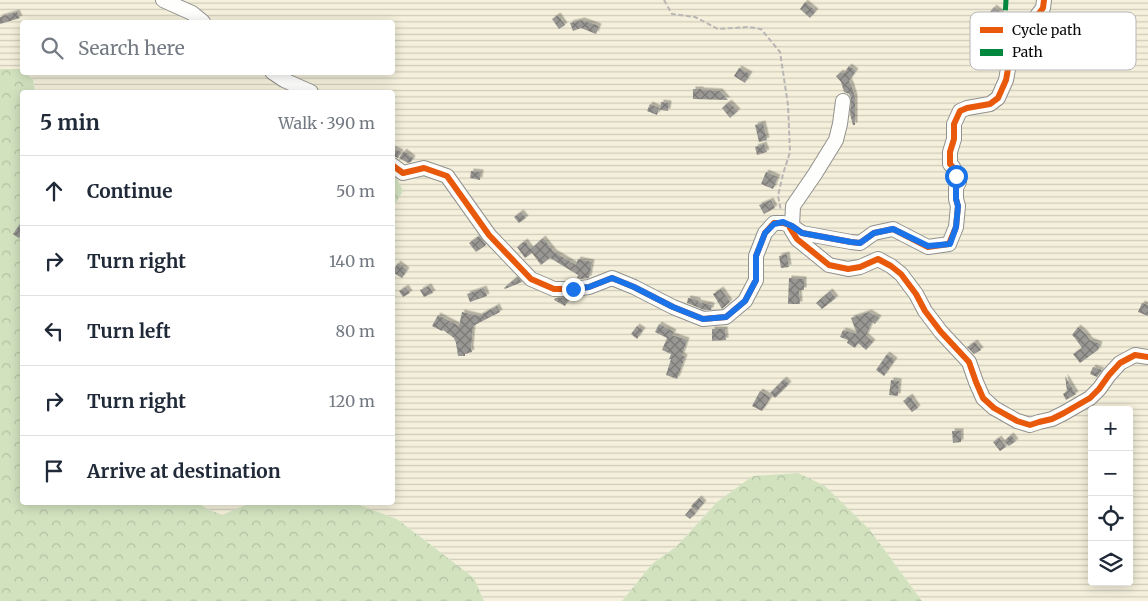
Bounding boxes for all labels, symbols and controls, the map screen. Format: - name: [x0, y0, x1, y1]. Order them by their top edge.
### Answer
- legend: [970, 12, 1136, 70]
- search box: [20, 20, 395, 75]
- text: Cycle path: [1012, 21, 1082, 39]
- icon: search: [38, 34, 66, 62]
- text: Search here: [78, 36, 185, 60]
- text: Path: [1012, 43, 1043, 61]
- text: 5 min: [40, 109, 100, 136]
- text: Walk · 390 m: [278, 113, 375, 133]
- route start: [945, 165, 968, 188]
- icon: ahead: [40, 177, 68, 205]
- text: Continue: [87, 179, 173, 203]
- text: 50 m: [336, 181, 375, 201]
- icon: right: [40, 247, 68, 275]
- text: Turn right: [87, 249, 186, 273]
- text: 140 m: [329, 251, 375, 271]
- route end: [562, 278, 585, 301]
- icon: left: [40, 317, 68, 345]
- text: Turn left: [87, 319, 171, 343]
- text: 80 m: [336, 321, 375, 341]
- icon: right: [40, 387, 68, 415]
- text: Turn right: [87, 389, 186, 413]
- text: 120 m: [329, 391, 375, 411]
- map controls: [1088, 406, 1133, 586]
- button: +: [1088, 406, 1133, 451]
- button: −: [1088, 451, 1133, 496]
- icon: arrive: [40, 457, 68, 485]
- text: Arrive at destination: [87, 459, 281, 483]
- button: locate: [1088, 496, 1133, 541]
- button: layers: [1088, 541, 1133, 586]

